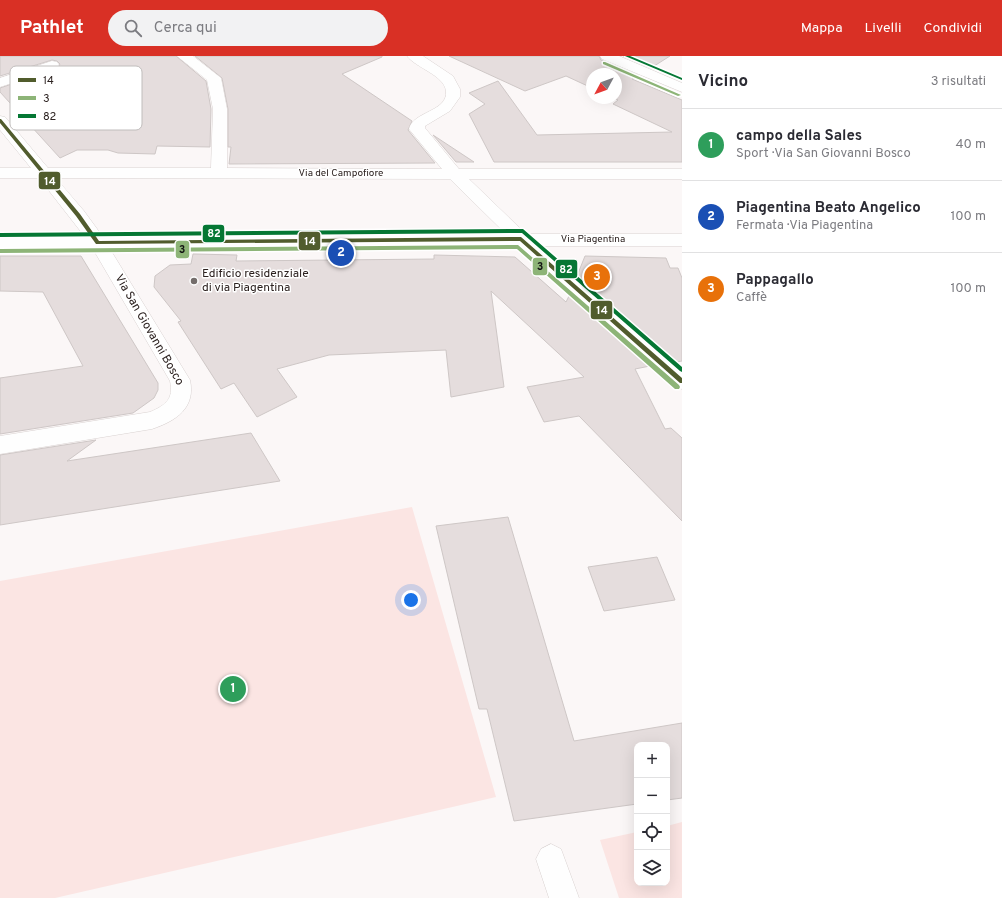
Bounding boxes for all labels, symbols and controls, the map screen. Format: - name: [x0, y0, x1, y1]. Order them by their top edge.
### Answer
- search box: [108, 10, 388, 46]
- text: Pathlet: [20, 16, 84, 40]
- icon: search: [122, 17, 144, 39]
- text: Cerca qui: [154, 19, 217, 38]
- text: Mappa: [801, 20, 843, 37]
- text: Livelli: [865, 20, 901, 37]
- text: Condividi: [923, 20, 982, 37]
- legend: [10, 66, 142, 130]
- north arrow: [586, 68, 622, 104]
- text: Vicino: [698, 71, 748, 93]
- text: 14: [43, 74, 54, 88]
- text: 3 risultati: [931, 74, 986, 90]
- text: 3: [43, 92, 50, 106]
- text: 82: [43, 110, 56, 124]
- text: campo della Sales: [736, 127, 862, 146]
- text: 1: [708, 137, 714, 153]
- text: 40 m: [956, 137, 986, 153]
- text: Sport · Via San Giovanni Bosco: [736, 146, 911, 162]
- street label: Via del Campofiore: [299, 167, 383, 180]
- line badge: 14: [38, 171, 61, 190]
- text: 14: [44, 175, 56, 189]
- text: Piagentina Beato Angelico: [736, 199, 921, 218]
- text: 2: [707, 209, 715, 225]
- text: 100 m: [950, 209, 986, 225]
- text: Fermata · Via Piagentina: [736, 218, 873, 234]
- line badge: 82: [202, 224, 225, 243]
- text: 82: [207, 227, 221, 241]
- line badge: 14: [298, 231, 321, 251]
- street label: Via Piagentina: [561, 233, 625, 246]
- text: 14: [304, 235, 316, 249]
- pin: 2: [328, 238, 354, 268]
- line badge: 3: [175, 240, 190, 259]
- text: 3: [179, 243, 185, 257]
- line badge: 3: [532, 257, 548, 276]
- line badge: 82: [555, 259, 578, 279]
- text: 3: [537, 260, 543, 274]
- pin: 3: [584, 262, 610, 292]
- text: 82: [559, 263, 573, 277]
- place label: Edificio residenziale di via Piagentina: [202, 266, 309, 296]
- street label: Via San Giovanni Bosco: [111, 271, 188, 389]
- text: Pappagallo: [736, 271, 814, 290]
- marker: Edificio residenziale di via Piagentina: [189, 276, 199, 286]
- text: 3: [707, 281, 715, 297]
- text: 100 m: [950, 281, 986, 297]
- text: Caffè: [736, 290, 767, 306]
- line badge: 14: [590, 300, 613, 320]
- text: 14: [596, 304, 608, 318]
- your location: [401, 590, 421, 610]
- pin: 1: [220, 674, 246, 704]
- map controls: [634, 742, 670, 886]
- button: +: [634, 742, 670, 778]
- button: −: [634, 778, 670, 814]
- button: locate: [634, 814, 670, 850]
- button: layers: [634, 850, 670, 886]

